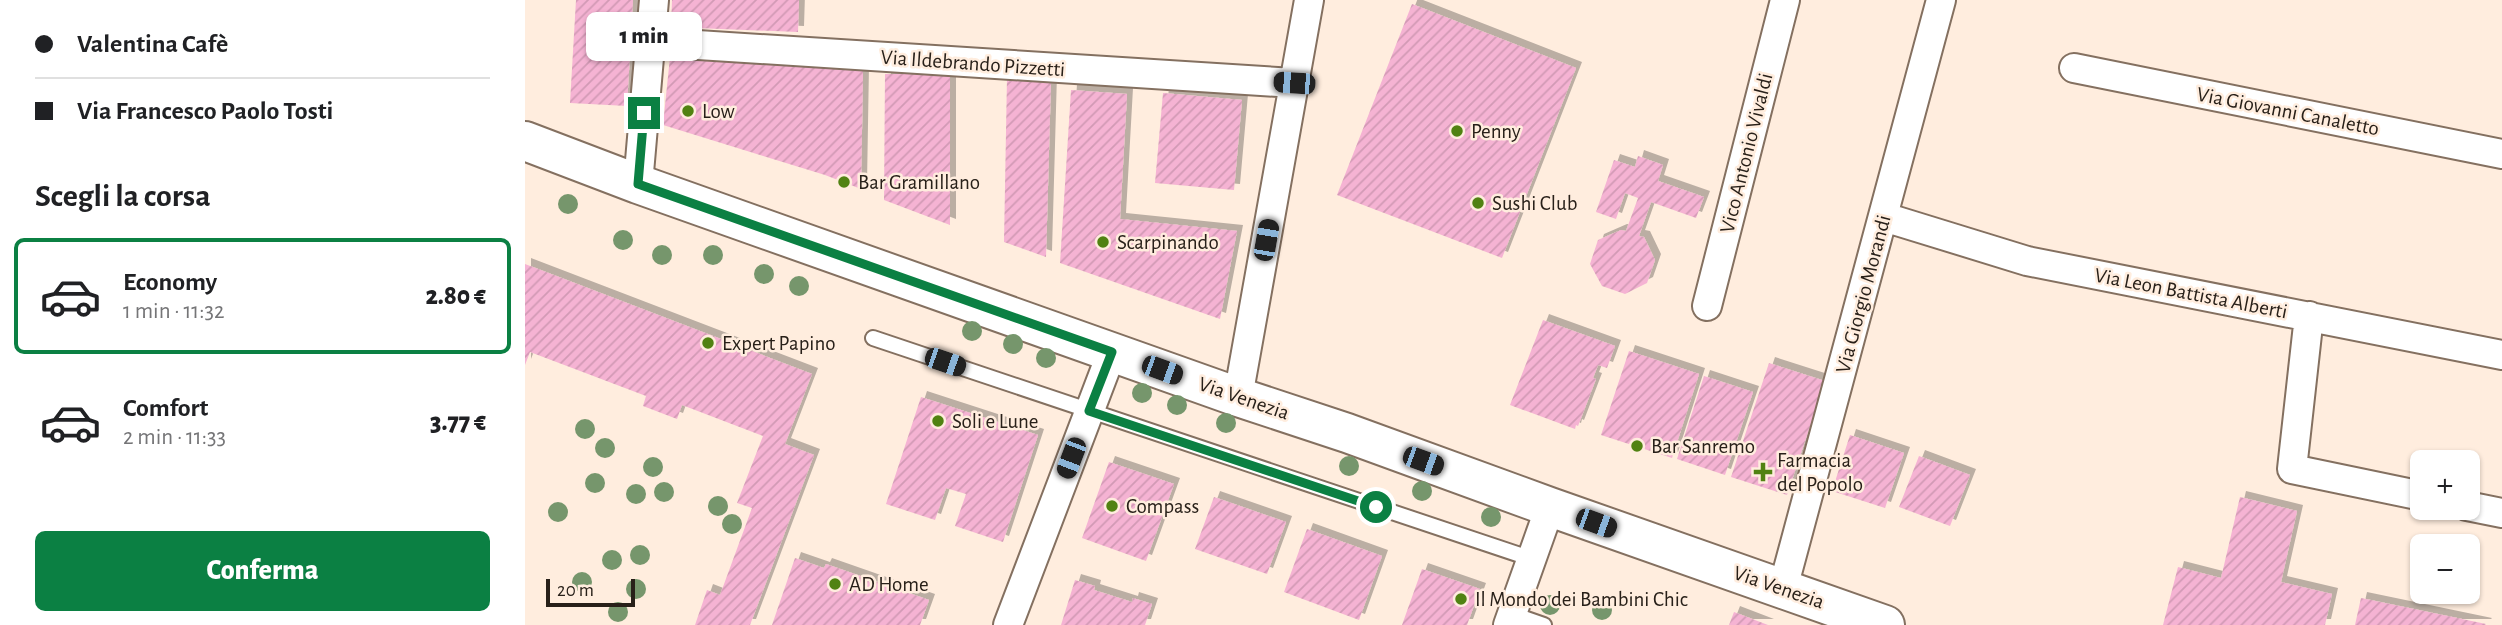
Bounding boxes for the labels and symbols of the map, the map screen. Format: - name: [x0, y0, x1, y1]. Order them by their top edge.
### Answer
- callout: 1 min: [586, 11, 702, 60]
- street label: Via Ildebrando Pizzetti: [880, 47, 1066, 80]
- car: [1273, 71, 1316, 95]
- street label: Vico Antonio Vivaldi: [1716, 71, 1777, 235]
- street label: Via Giovanni Canaletto: [2195, 84, 2381, 139]
- route end: [628, 97, 660, 129]
- place label: Low: [702, 101, 735, 122]
- marker: Low: [680, 103, 696, 119]
- place label: Penny: [1471, 121, 1521, 142]
- marker: Penny: [1449, 123, 1465, 139]
- place label: Bar Gramillano: [858, 172, 980, 193]
- marker: Bar Gramillano: [836, 174, 852, 190]
- place label: Sushi Club: [1492, 193, 1577, 214]
- marker: Sushi Club: [1470, 195, 1486, 211]
- street label: Via Giorgio Morandi: [1832, 213, 1895, 376]
- car: [1253, 217, 1280, 263]
- place label: Scarpinando: [1117, 232, 1219, 253]
- marker: Scarpinando: [1095, 234, 1111, 250]
- street label: Via Leon Battista Alberti: [2093, 264, 2289, 323]
- place label: Expert Papino: [722, 333, 836, 354]
- marker: Expert Papino: [700, 335, 716, 351]
- car: [922, 345, 969, 379]
- car: [1139, 353, 1186, 387]
- street label: Via Venezia: [1196, 373, 1292, 424]
- place label: Soli e Lune: [952, 411, 1038, 432]
- marker: Soli e Lune: [930, 413, 946, 429]
- car: [1054, 435, 1089, 481]
- place label: Bar Sanremo: [1651, 436, 1755, 457]
- marker: Bar Sanremo: [1629, 438, 1645, 454]
- car: [1400, 444, 1447, 478]
- place label: Farmacia del Popolo: [1777, 450, 1863, 495]
- marker: Farmacia del Popolo: [1755, 464, 1771, 480]
- route start: [1360, 491, 1392, 523]
- place label: Compass: [1126, 496, 1199, 517]
- marker: Compass: [1104, 498, 1120, 514]
- car: [1573, 506, 1620, 540]
- street label: Via Venezia: [1731, 562, 1827, 613]
- place label: AD Home: [849, 574, 929, 595]
- scale bar: [546, 576, 635, 608]
- marker: AD Home: [827, 576, 843, 592]
- place label: Il Mondo dei Bambini Chic: [1475, 589, 1688, 610]
- marker: Il Mondo dei Bambini Chic: [1453, 591, 1469, 607]

